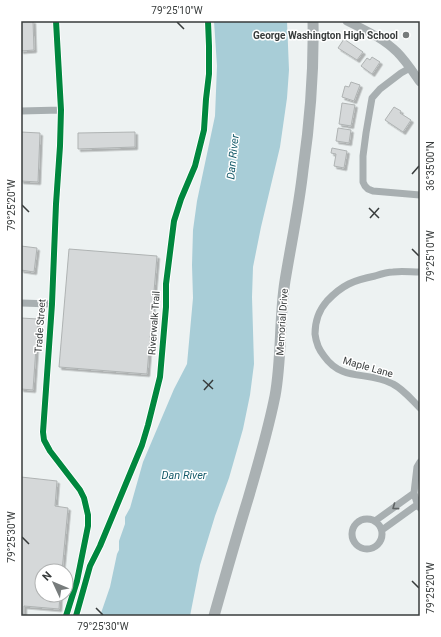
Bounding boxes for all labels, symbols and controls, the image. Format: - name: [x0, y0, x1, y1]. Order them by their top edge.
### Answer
- text: 79°25'10"W: [151, 5, 203, 16]
- place label: George Washington High School: [253, 30, 398, 41]
- marker: George Washington High School: [401, 30, 411, 40]
- water label: Dan River: [224, 134, 242, 180]
- text: 36°35'00"N: [425, 141, 436, 191]
- text: 79°25'20"W: [6, 179, 17, 231]
- text: 79°25'10"W: [425, 230, 436, 282]
- street label: Memorial Drive: [274, 288, 290, 356]
- street label: Riverwalk Trail: [146, 291, 162, 355]
- street label: Trade Street: [33, 299, 47, 353]
- street label: Maple Lane: [342, 355, 394, 379]
- water label: Dan River: [162, 469, 207, 482]
- one-way arrow: [392, 502, 399, 509]
- text: 79°25'30"W: [6, 511, 17, 563]
- text: 79°25'20"W: [425, 562, 436, 614]
- north arrow: [34, 563, 74, 603]
- text: N: [40, 569, 55, 584]
- text: 79°25'30"W: [77, 621, 129, 632]

